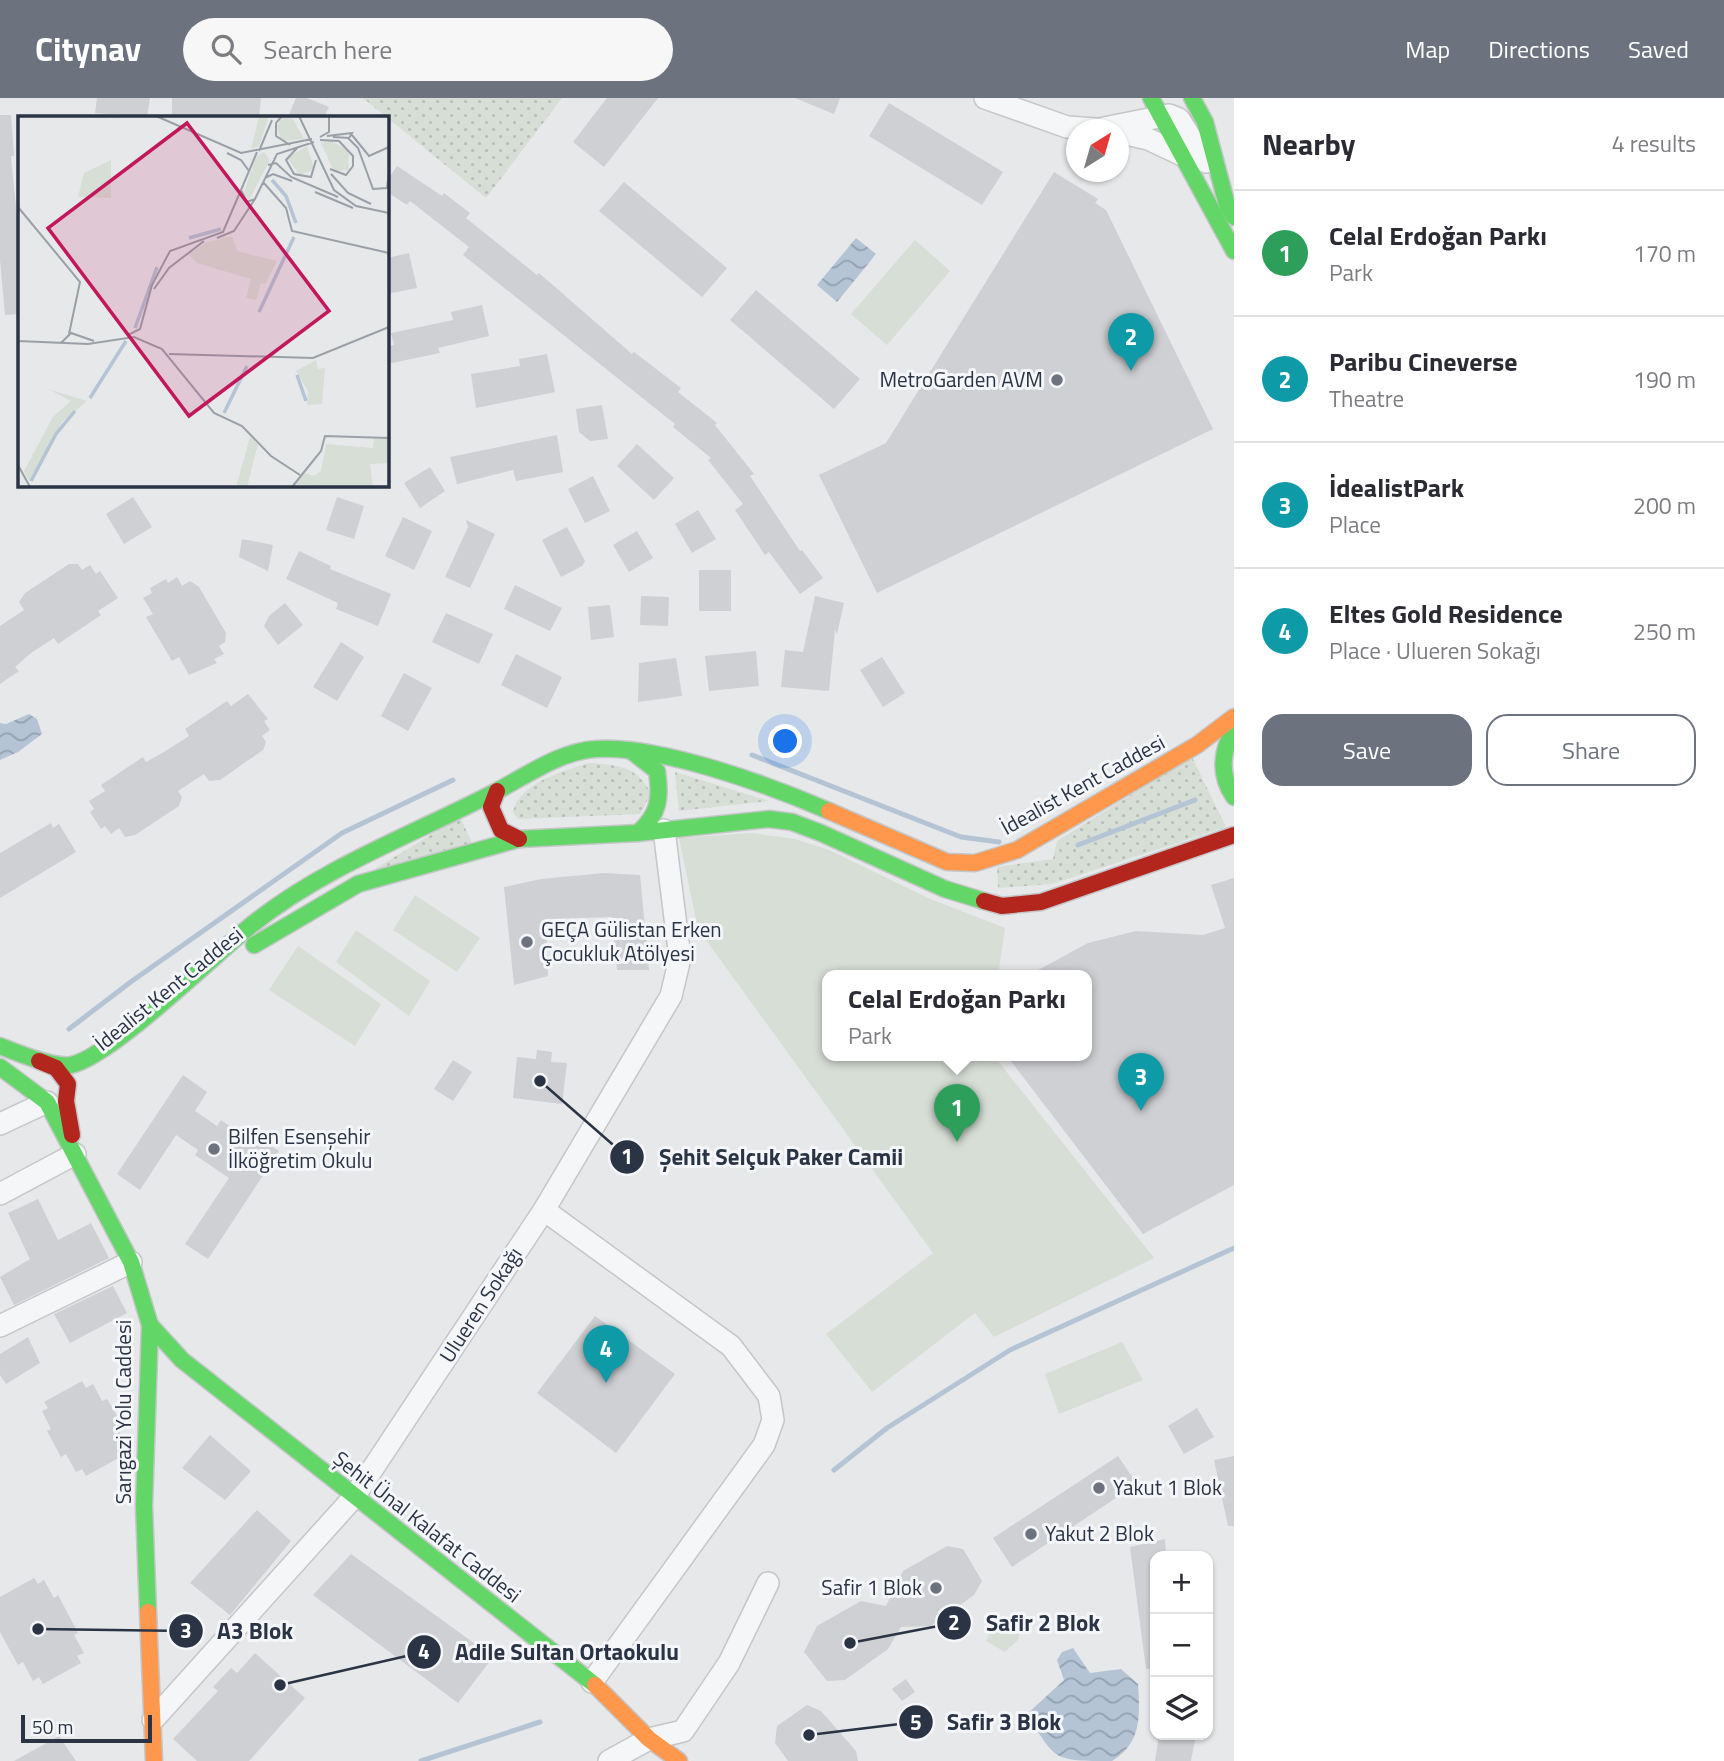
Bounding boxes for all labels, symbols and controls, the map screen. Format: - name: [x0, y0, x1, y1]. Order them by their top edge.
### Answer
- search box: [183, 18, 673, 81]
- text: Citynav: [35, 24, 141, 74]
- icon: search: [207, 30, 245, 68]
- text: Search here: [263, 30, 392, 69]
- text: Map: [1405, 31, 1450, 67]
- text: Directions: [1488, 31, 1590, 67]
- text: Saved: [1628, 31, 1689, 67]
- inset map: [18, 116, 388, 486]
- north arrow: [1066, 119, 1129, 182]
- text: Nearby: [1262, 121, 1355, 167]
- text: 4 results: [1612, 126, 1696, 161]
- text: Celal Erdoğan Parkı: [1329, 216, 1547, 255]
- text: 1: [1279, 236, 1291, 271]
- text: 170 m: [1633, 236, 1696, 271]
- text: Park: [1329, 255, 1373, 290]
- pin: 2: [1108, 313, 1154, 371]
- text: Paribu Cineverse: [1329, 342, 1518, 381]
- text: 2: [1279, 362, 1291, 397]
- text: 190 m: [1633, 362, 1696, 397]
- place label: MetroGarden AVM: [880, 363, 1043, 395]
- marker: MetroGarden AVM: [1049, 372, 1065, 388]
- text: Theatre: [1329, 381, 1404, 416]
- text: İdealistPark: [1329, 468, 1464, 507]
- text: 3: [1279, 488, 1291, 523]
- text: 200 m: [1633, 488, 1696, 523]
- text: Place: [1329, 507, 1381, 542]
- text: Eltes Gold Residence: [1329, 594, 1563, 633]
- text: 4: [1279, 614, 1291, 649]
- text: 250 m: [1633, 614, 1696, 649]
- text: Place · Ulueren Sokağı: [1329, 633, 1541, 668]
- button: Save: [1262, 714, 1472, 786]
- button: Share: [1486, 714, 1696, 786]
- your location: [768, 724, 802, 758]
- street label: İdealist Kent Caddesi: [995, 726, 1170, 842]
- place label: GEÇA Gülistan Erken Çocukluk Atölyesi: [541, 913, 722, 969]
- street label: İdealist Kent Caddesi: [87, 918, 250, 1058]
- marker: GEÇA Gülistan Erken Çocukluk Atölyesi: [519, 934, 535, 950]
- popup: [822, 970, 1092, 1061]
- text: Celal Erdoğan Parkı: [848, 979, 1066, 1018]
- text: Park: [848, 1018, 892, 1053]
- pin: 3: [1118, 1053, 1164, 1111]
- pin: 1: [934, 1084, 980, 1142]
- place label: Bilfen Esenşehir İlköğretim Okulu: [228, 1120, 373, 1176]
- callout: Şehit Selçuk Paker Camii: [610, 1135, 917, 1179]
- text: Şehit Selçuk Paker Camii: [659, 1139, 903, 1174]
- text: 1: [621, 1140, 633, 1172]
- marker: Bilfen Esenşehir İlköğretim Okulu: [206, 1141, 222, 1157]
- street label: Ulueren Sokağı: [431, 1240, 530, 1369]
- street label: Sarıgazi Yolu Caddesi: [107, 1320, 139, 1504]
- pin: 4: [583, 1325, 629, 1383]
- street label: Şehit Ünal Kalafat Caddesi: [327, 1442, 529, 1610]
- place label: Yakut 1 Blok: [1113, 1471, 1222, 1503]
- marker: Yakut 1 Blok: [1091, 1480, 1107, 1496]
- place label: Yakut 2 Blok: [1045, 1517, 1154, 1549]
- marker: Yakut 2 Blok: [1023, 1526, 1039, 1542]
- map controls: [1150, 1551, 1213, 1740]
- button: +: [1150, 1551, 1213, 1614]
- place label: Safir 1 Blok: [821, 1571, 922, 1603]
- marker: Safir 1 Blok: [928, 1580, 944, 1596]
- callout: Safir 2 Blok: [937, 1601, 1114, 1645]
- text: Safir 2 Blok: [986, 1605, 1100, 1640]
- text: 2: [948, 1606, 960, 1638]
- callout: A3 Blok: [168, 1609, 307, 1653]
- text: A3 Blok: [217, 1613, 293, 1648]
- text: 3: [180, 1614, 192, 1646]
- button: −: [1150, 1614, 1213, 1677]
- callout: Adile Sultan Ortaokulu: [406, 1630, 693, 1674]
- text: Adile Sultan Ortaokulu: [455, 1634, 679, 1669]
- text: 4: [418, 1635, 430, 1667]
- button: layers: [1150, 1677, 1213, 1740]
- callout: Safir 3 Blok: [898, 1700, 1075, 1744]
- text: Safir 3 Blok: [947, 1704, 1061, 1739]
- text: 5: [910, 1706, 922, 1738]
- scale bar: [21, 1712, 152, 1744]
- text: 50 m: [32, 1712, 73, 1741]

